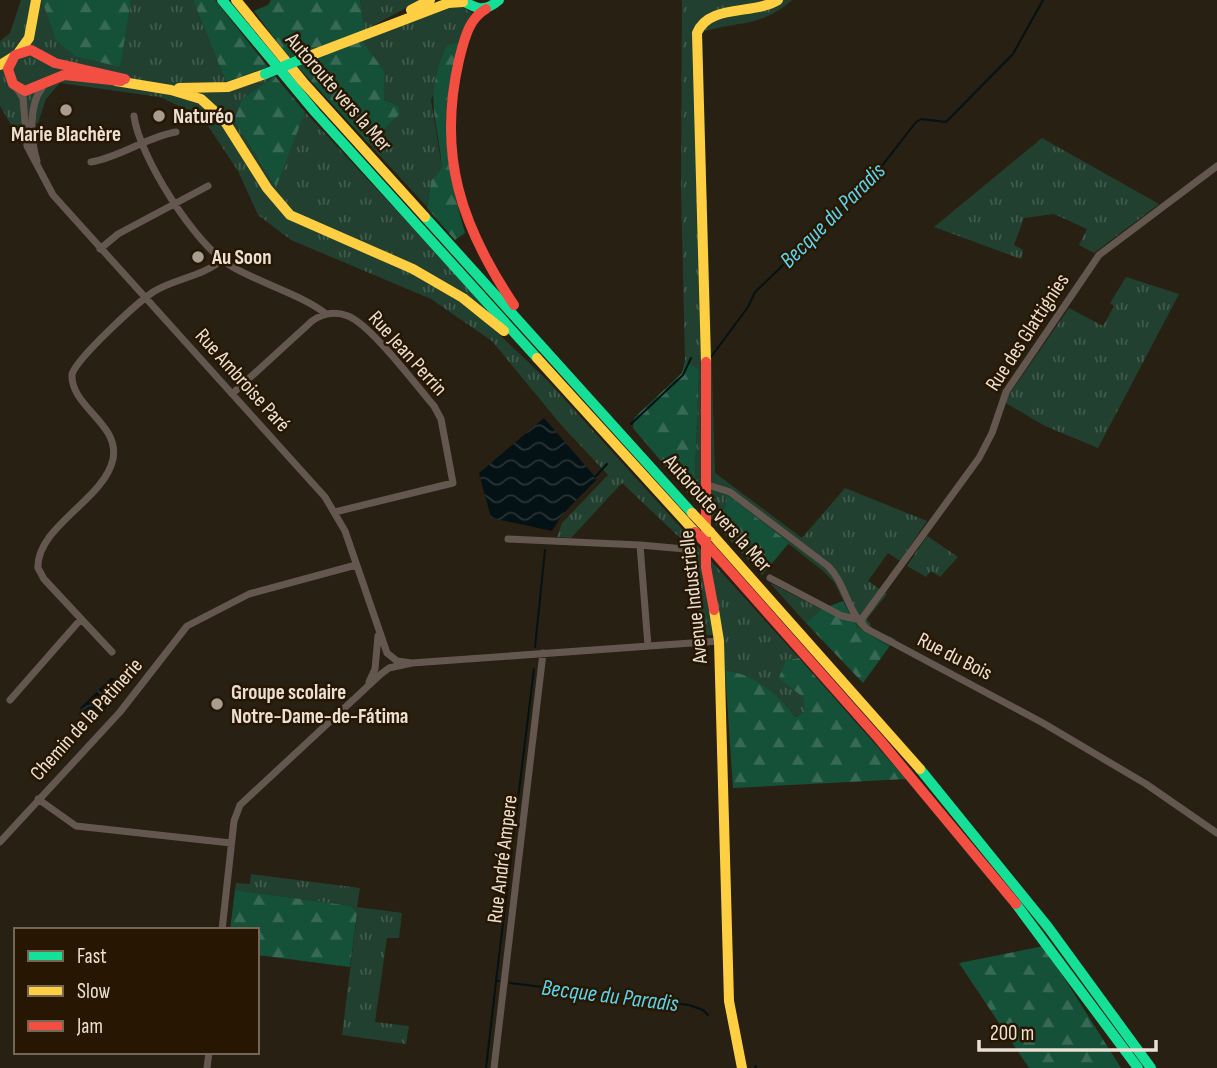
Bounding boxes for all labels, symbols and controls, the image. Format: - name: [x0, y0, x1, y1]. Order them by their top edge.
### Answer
- street label: Autoroute vers la Mer: [280, 27, 397, 157]
- marker: Marie Blachère: [58, 102, 74, 118]
- place label: Naturéo: [173, 104, 233, 129]
- marker: Naturéo: [151, 108, 167, 124]
- place label: Marie Blachère: [11, 122, 121, 147]
- water label: Becque du Paradis: [774, 157, 891, 274]
- place label: Au Soon: [211, 245, 272, 270]
- marker: Au Soon: [190, 249, 206, 265]
- street label: Rue des Glattignies: [980, 269, 1075, 396]
- street label: Rue Jean Perrin: [363, 306, 452, 401]
- street label: Rue Ambroise Paré: [190, 324, 296, 437]
- street label: Autoroute vers la Mer: [658, 449, 777, 577]
- street label: Avenue Industrielle: [674, 529, 713, 666]
- street label: Rue du Bois: [913, 627, 996, 686]
- street label: Chemin de la Patinerie: [25, 653, 148, 786]
- place label: Groupe scolaire Notre-Dame-de-Fátima: [231, 680, 408, 729]
- marker: Groupe scolaire Notre-Dame-de-Fátima: [209, 696, 225, 712]
- street label: Rue André Ampere: [482, 794, 523, 925]
- legend: [14, 928, 259, 1054]
- text: Fast: [77, 944, 107, 969]
- water label: Becque du Paradis: [540, 974, 680, 1018]
- text: Slow: [77, 979, 111, 1004]
- scale bar: [979, 1009, 1156, 1052]
- text: Jam: [76, 1014, 103, 1039]
- text: 200 m: [990, 1021, 1034, 1046]

